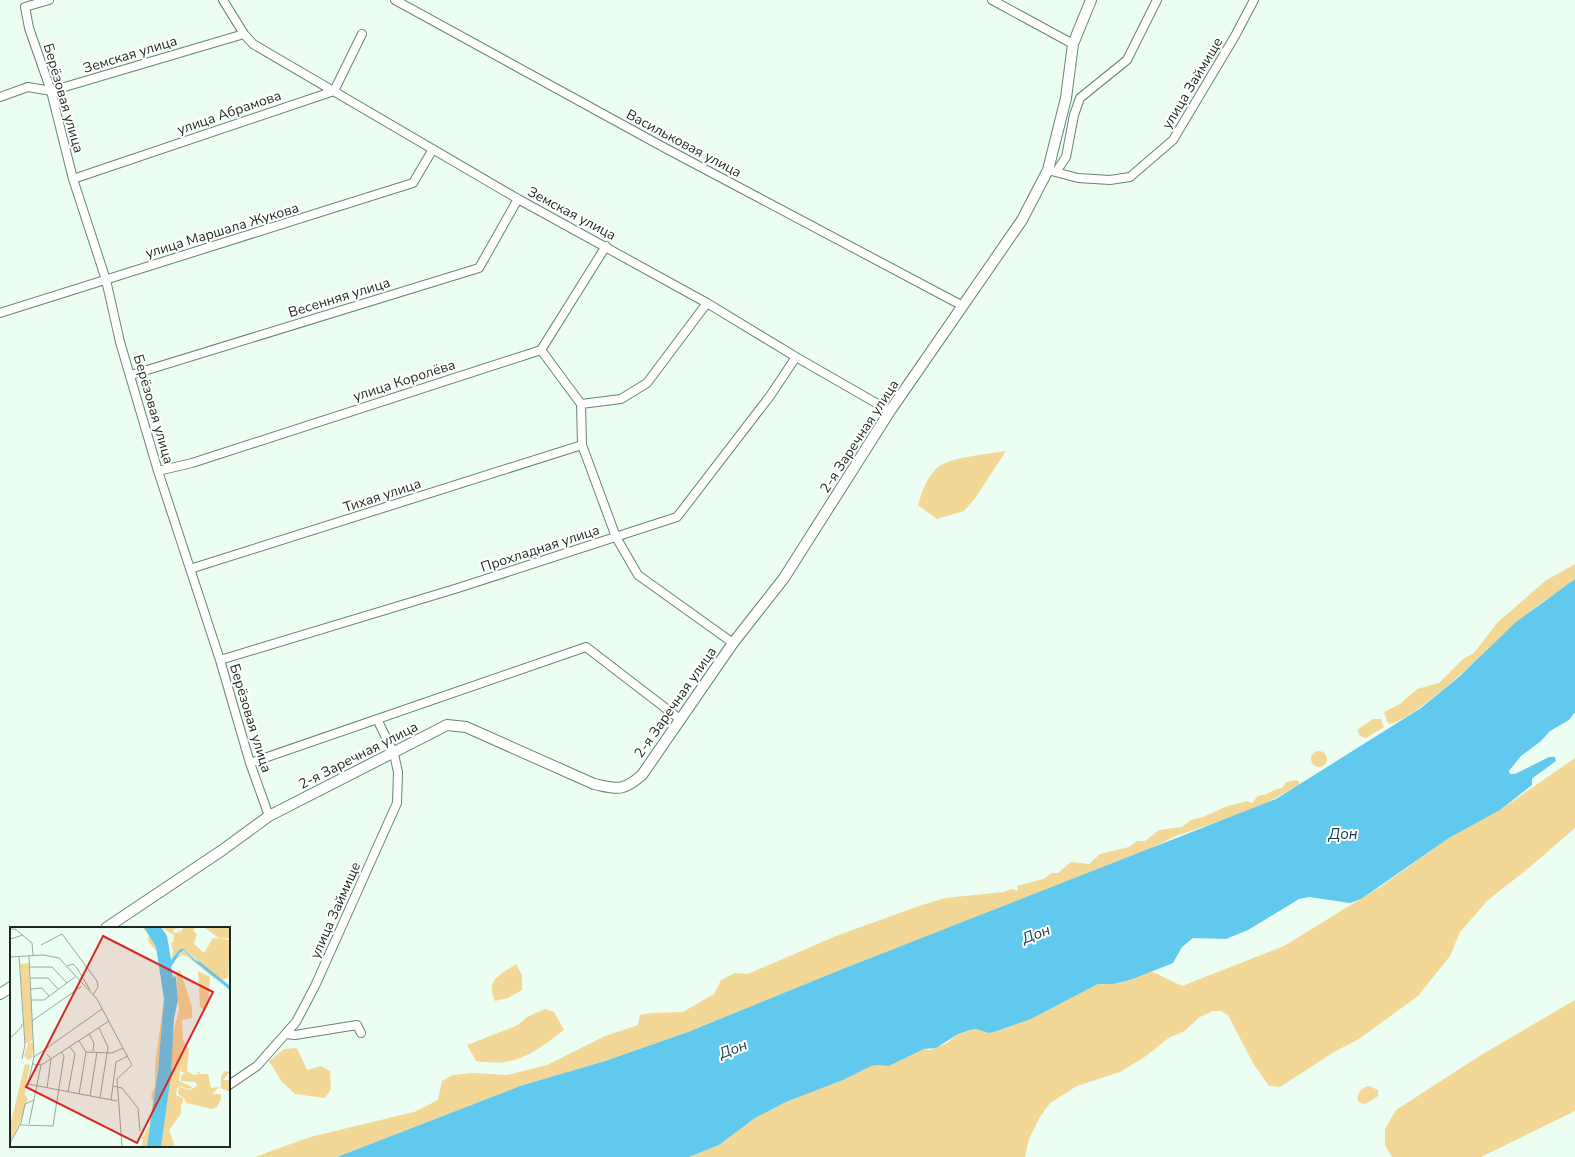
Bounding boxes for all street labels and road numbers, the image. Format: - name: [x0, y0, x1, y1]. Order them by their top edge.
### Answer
- street label: Земская улица: [81, 31, 180, 78]
- street label: улица Займище: [1158, 34, 1227, 133]
- street label: Берёзовая улица: [39, 41, 88, 155]
- street label: улица Абрамова: [175, 86, 284, 139]
- street label: Васильковая улица: [623, 105, 745, 182]
- street label: Земская улица: [524, 182, 619, 245]
- street label: улица Маршала Жукова: [143, 198, 301, 263]
- street label: Весенняя улица: [286, 273, 392, 322]
- street label: Берёзовая улица: [129, 352, 178, 466]
- street label: улица Королёва: [351, 355, 458, 406]
- street label: 2-я Заречная улица: [816, 376, 903, 497]
- street label: Тихая улица: [341, 474, 423, 517]
- street label: Прохладная улица: [478, 520, 602, 577]
- street label: 2-я Заречная улица: [630, 643, 721, 762]
- street label: Берёзовая улица: [225, 661, 276, 775]
- street label: 2-я Заречная улица: [295, 717, 421, 794]
- street label: улица Займище: [306, 859, 365, 962]

